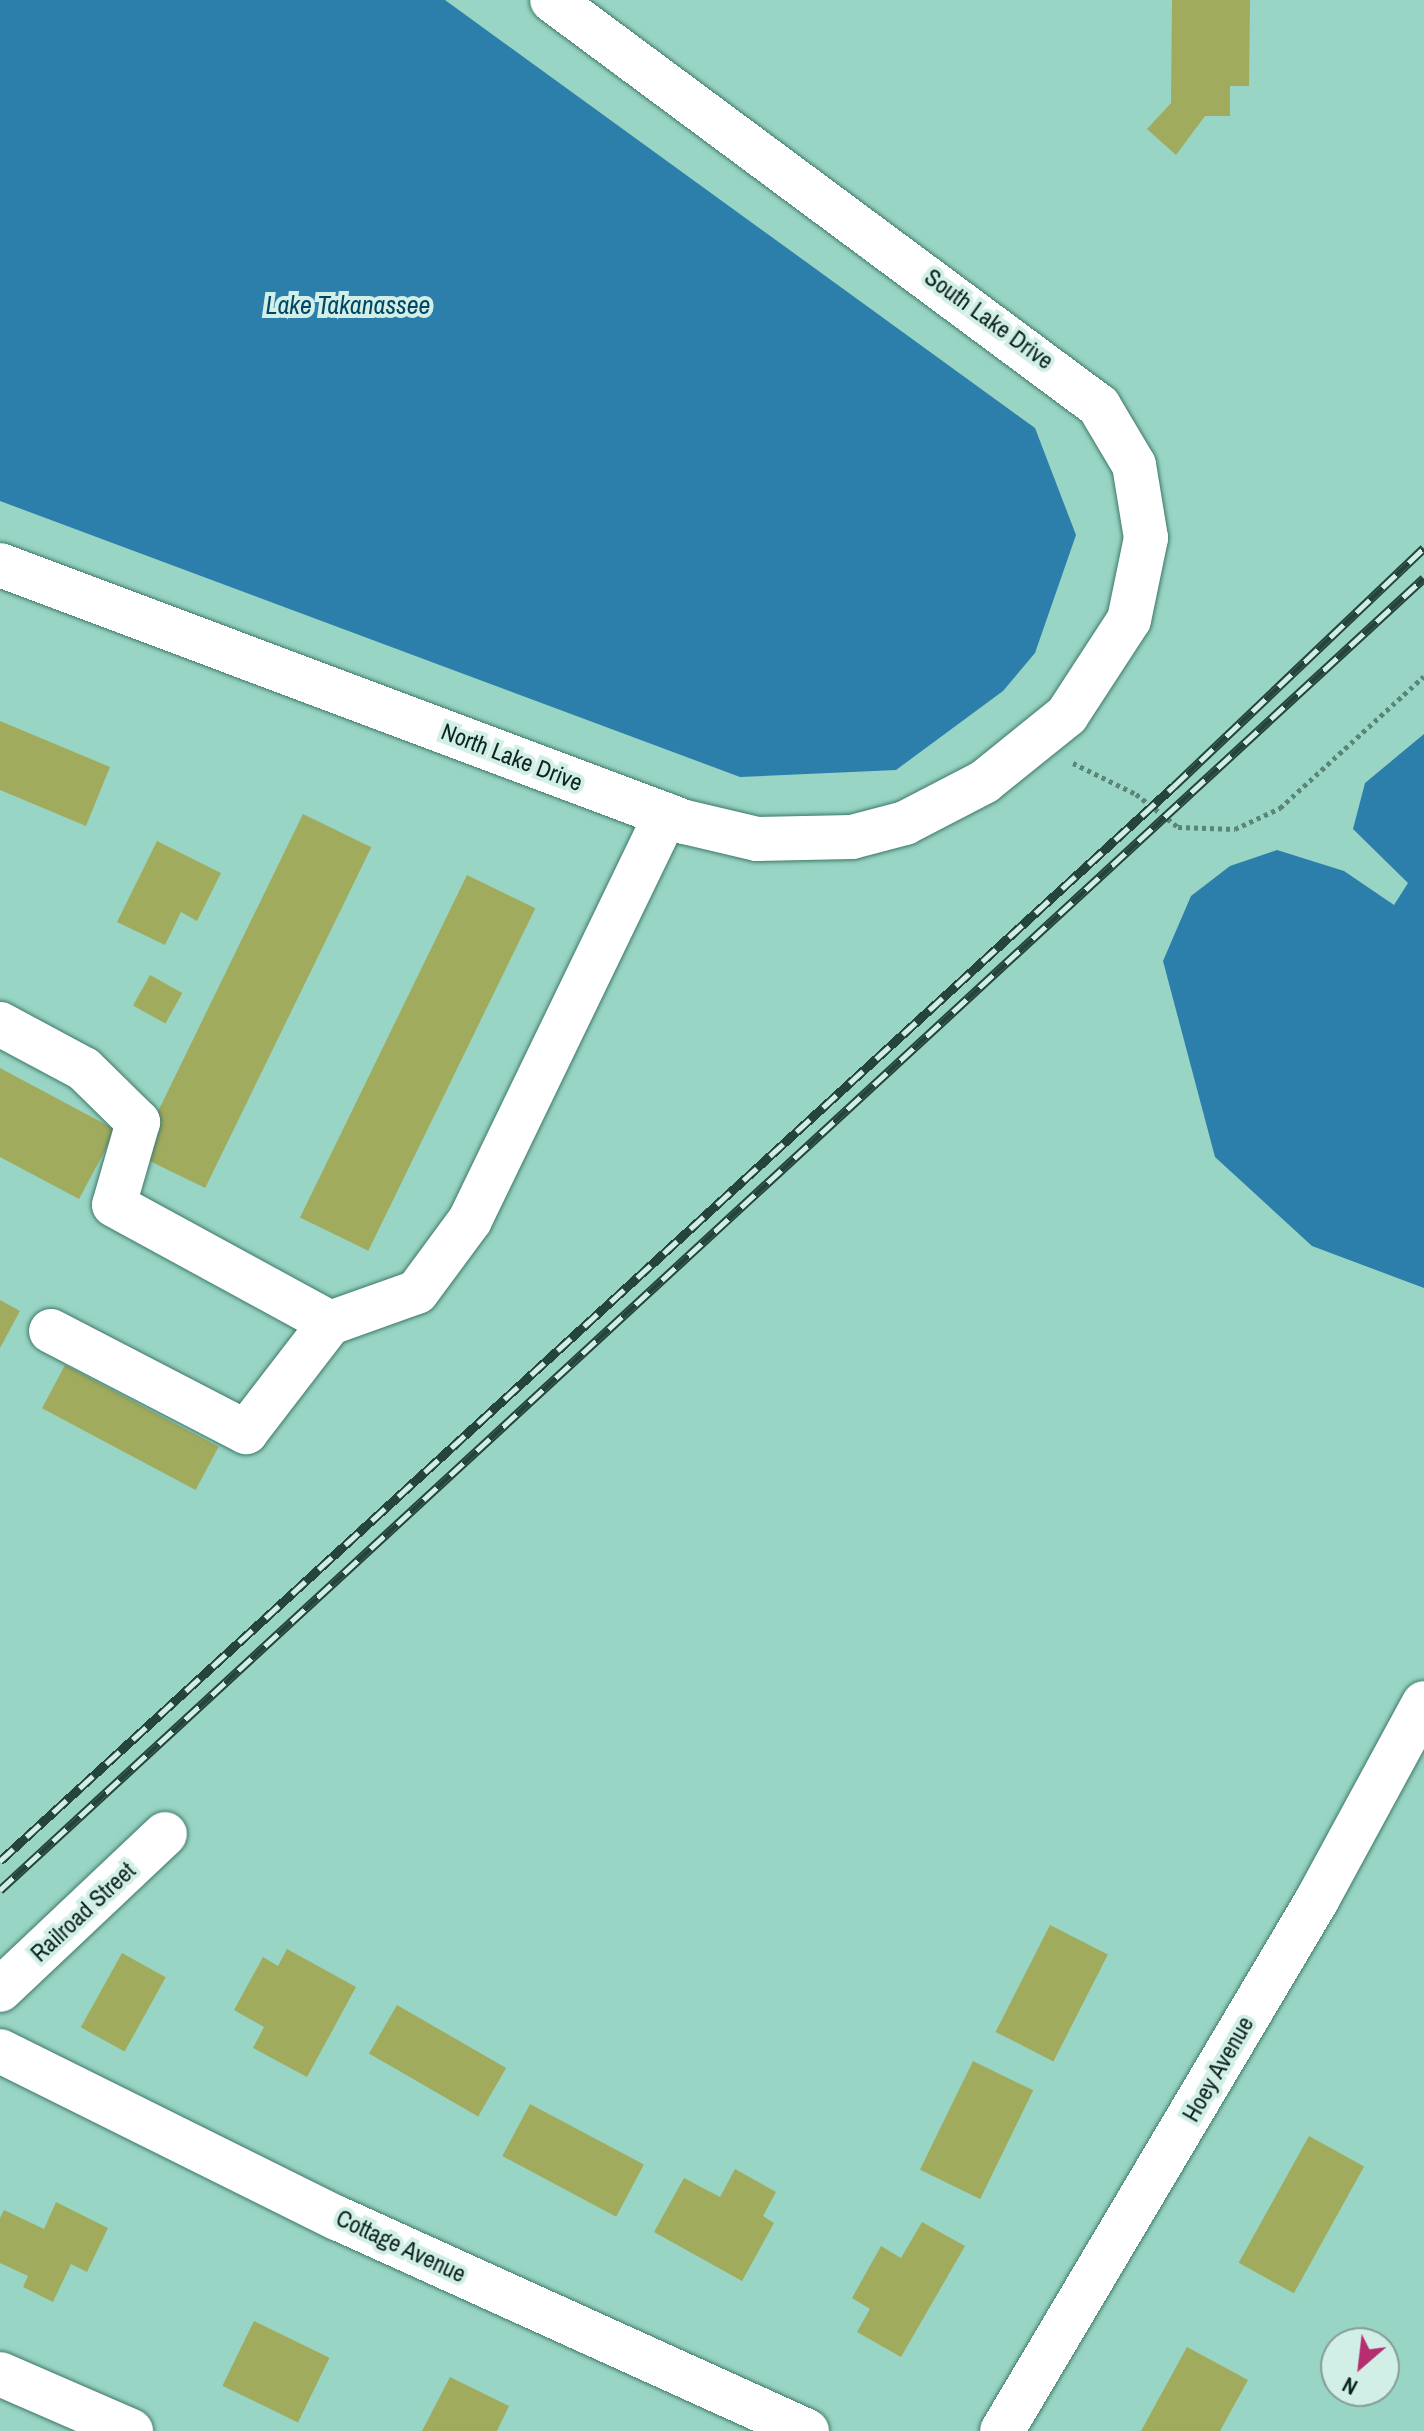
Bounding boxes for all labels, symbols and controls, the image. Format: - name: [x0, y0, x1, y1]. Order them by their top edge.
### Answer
- street label: South Lake Drive: [919, 263, 1059, 375]
- water label: Lake Takanassee: [265, 289, 431, 321]
- street label: North Lake Drive: [437, 717, 587, 797]
- street label: Railroad Street: [25, 1856, 141, 1968]
- street label: Hoey Avenue: [1176, 2011, 1260, 2127]
- street label: Cottage Avenue: [331, 2203, 471, 2289]
- north arrow: [1320, 2327, 1400, 2407]
- text: N: [1337, 2370, 1362, 2403]

